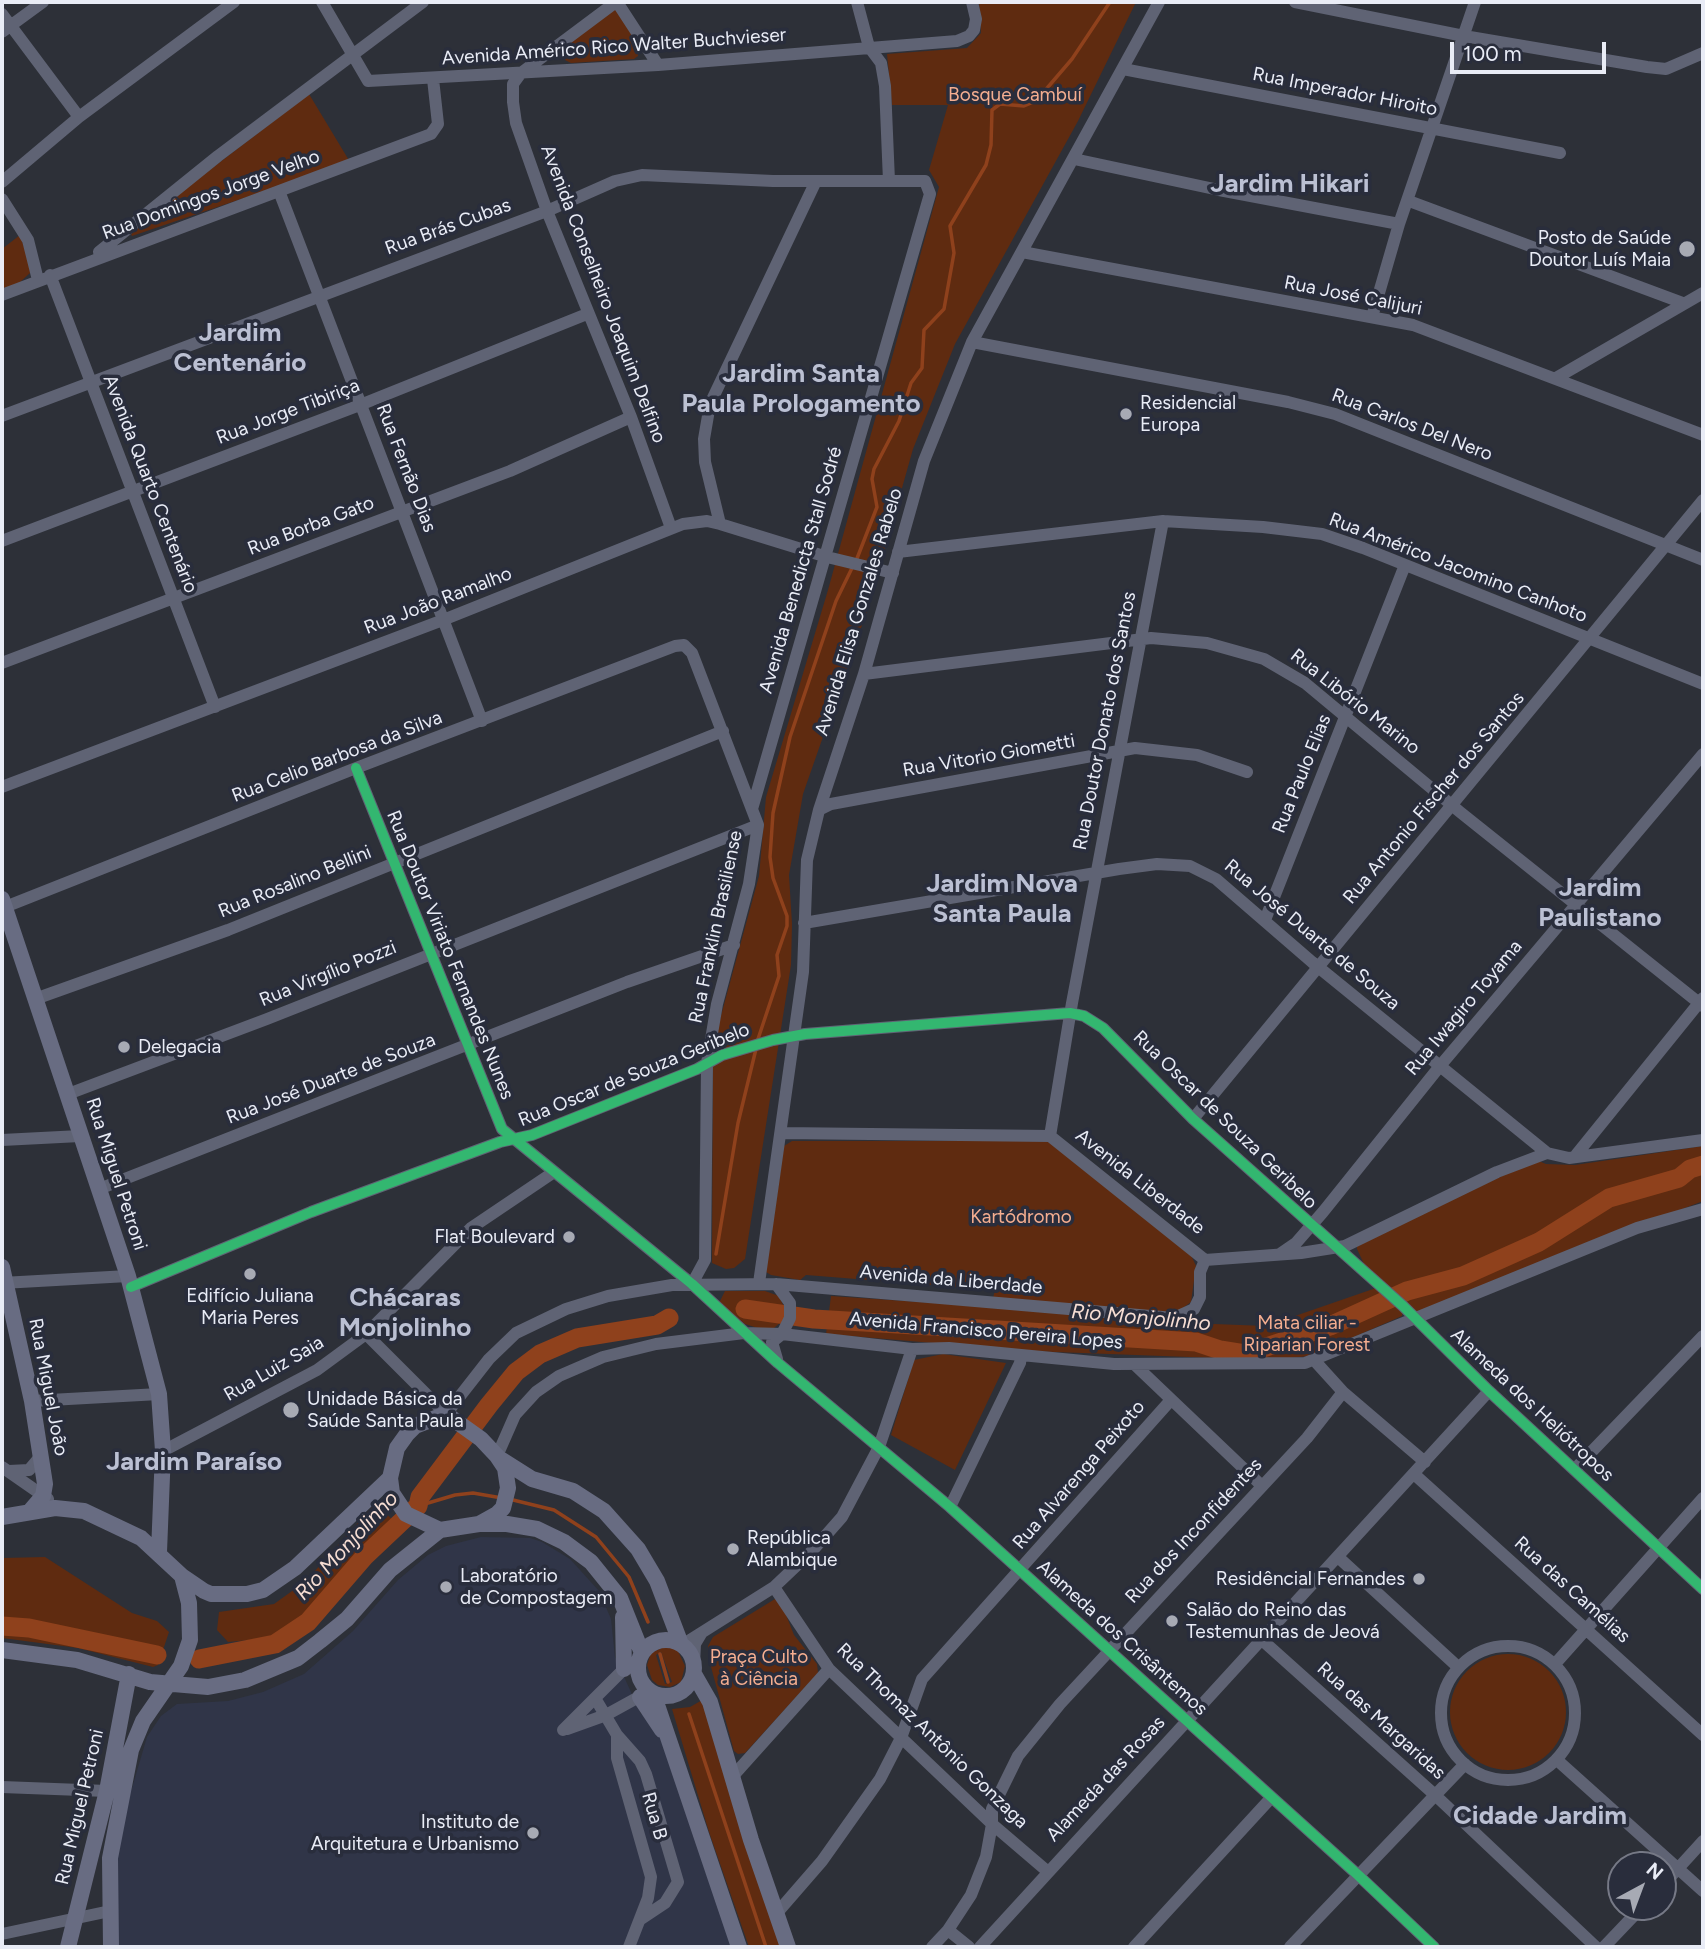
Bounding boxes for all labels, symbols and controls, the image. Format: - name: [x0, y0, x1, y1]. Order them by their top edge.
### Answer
- street label: Avenida Américo Rico Walter Buchvieser: [441, 24, 787, 70]
- scale bar: [1453, 28, 1609, 72]
- text: 100 m: [1463, 41, 1522, 66]
- street label: Rua Imperador Hiroito: [1251, 63, 1439, 121]
- park label: Bosque Cambuí: [948, 84, 1082, 106]
- street label: Avenida Conselheiro Joaquim Delfino: [535, 142, 671, 446]
- street label: Rua Domingos Jorge Velho: [99, 145, 323, 245]
- district label: Jardim Hikari: [1210, 168, 1370, 200]
- street label: Rua Brás Cubas: [382, 194, 514, 260]
- place label: Posto de Saúde Doutor Luís Maia: [1529, 227, 1671, 271]
- marker: Posto de Saúde Doutor Luís Maia: [1677, 239, 1697, 259]
- street label: Rua José Calijuri: [1282, 271, 1424, 321]
- district label: Jardim Centenário: [174, 317, 306, 378]
- district label: Jardim Santa Paula Prologamento: [681, 358, 921, 420]
- street label: Avenida Quarto Centenário: [98, 372, 202, 596]
- street label: Rua Jorge Tibiriça: [213, 374, 363, 450]
- street label: Rua Carlos Del Nero: [1328, 384, 1496, 466]
- place label: Residencial Europa: [1140, 392, 1236, 436]
- street label: Rua Fernão Dias: [371, 400, 441, 536]
- marker: Residencial Europa: [1118, 406, 1134, 422]
- street label: Avenida Benedicta Stall Sodré: [755, 444, 847, 696]
- street label: Avenida Elisa Gonzales Rabelo: [810, 485, 908, 739]
- street label: Rua Borba Gato: [244, 491, 378, 561]
- street label: Rua Américo Jacomino Canhoto: [1326, 508, 1590, 628]
- street label: Rua João Ramalho: [361, 562, 515, 640]
- street label: Rua Doutor Donato dos Santos: [1069, 590, 1141, 852]
- street label: Rua Libório Marino: [1286, 644, 1424, 760]
- street label: Rua Antonio Fischer dos Santos: [1339, 687, 1529, 909]
- street label: Rua Celio Barbosa da Silva: [229, 706, 445, 808]
- street label: Rua Paulo Elias: [1268, 711, 1336, 837]
- street label: Rua Vitorio Giometti: [901, 730, 1077, 782]
- street label: Rua Doutor Viriato Fernandes Nunes: [381, 807, 519, 1103]
- street label: Rua Franklin Brasiliense: [684, 828, 748, 1026]
- street label: Rua Rosalino Bellini: [215, 841, 375, 923]
- street label: Rua José Duarte de Souza: [1220, 855, 1404, 1015]
- district label: Jardim Nova Santa Paula: [926, 868, 1078, 930]
- district label: Jardim Paulistano: [1538, 872, 1662, 934]
- street label: Rua Virgílio Pozzi: [256, 936, 400, 1012]
- street label: Rua Iwagiro Toyama: [1401, 936, 1527, 1080]
- street label: Rua Oscar de Souza Geribelo: [515, 1018, 753, 1132]
- street label: Rua Oscar de Souza Geribelo: [1128, 1026, 1322, 1214]
- street label: Rua José Duarte de Souza: [223, 1029, 439, 1129]
- place label: Delegacia: [138, 1036, 221, 1058]
- marker: Delegacia: [116, 1039, 132, 1055]
- street label: Rua Miguel Petroni: [81, 1095, 151, 1253]
- street label: Avenida Liberdade: [1071, 1124, 1209, 1240]
- park label: Kartódromo: [970, 1206, 1072, 1228]
- place label: Flat Boulevard: [435, 1226, 555, 1248]
- marker: Flat Boulevard: [561, 1229, 577, 1245]
- street label: Avenida da Liberdade: [859, 1261, 1043, 1299]
- marker: Edifício Juliana Maria Peres: [242, 1266, 258, 1282]
- district label: Chácaras Monjolinho: [339, 1282, 471, 1344]
- place label: Edifício Juliana Maria Peres: [186, 1285, 314, 1329]
- water label: Rio Monjolinho: [1070, 1299, 1212, 1337]
- street label: Avenida Francisco Pereira Lopes: [848, 1308, 1124, 1354]
- park label: Mata ciliar - Riparian Forest: [1243, 1312, 1371, 1356]
- street label: Rua Miguel João: [23, 1316, 73, 1458]
- street label: Alameda dos Heliótropos: [1446, 1324, 1618, 1486]
- street label: Rua Luiz Saia: [220, 1331, 328, 1407]
- place label: Unidade Básica da Saúde Santa Paula: [307, 1388, 464, 1432]
- street label: Rua Alvarenga Peixoto: [1008, 1396, 1150, 1554]
- marker: Unidade Básica da Saúde Santa Paula: [281, 1400, 301, 1420]
- district label: Jardim Paraíso: [106, 1446, 282, 1478]
- street label: Rua dos Inconfidentes: [1121, 1454, 1267, 1608]
- water label: Rio Monjolinho: [290, 1486, 404, 1606]
- place label: República Alambique: [747, 1527, 837, 1571]
- street label: Rua das Camélias: [1509, 1532, 1635, 1648]
- marker: República Alambique: [725, 1541, 741, 1557]
- street label: Alameda dos Crisântemos: [1032, 1555, 1212, 1721]
- place label: Laboratório de Compostagem: [460, 1565, 613, 1609]
- place label: Residêncial Fernandes: [1216, 1568, 1405, 1590]
- marker: Residêncial Fernandes: [1411, 1571, 1427, 1587]
- marker: Laboratório de Compostagem: [438, 1579, 454, 1595]
- place label: Salão do Reino das Testemunhas de Jeová: [1186, 1599, 1380, 1643]
- marker: Salão do Reino das Testemunhas de Jeová: [1164, 1613, 1180, 1629]
- street label: Rua Thomaz Antônio Gonzaga: [832, 1638, 1032, 1834]
- park label: Praça Culto à Ciência: [710, 1646, 808, 1690]
- street label: Rua das Margaridas: [1312, 1657, 1450, 1785]
- street label: Alameda das Rosas: [1042, 1711, 1170, 1847]
- street label: Rua Miguel Petroni: [51, 1727, 109, 1887]
- street label: Rua B: [636, 1790, 672, 1842]
- district label: Cidade Jardim: [1453, 1800, 1627, 1832]
- place label: Instituto de Arquitetura e Urbanismo: [311, 1811, 519, 1855]
- marker: Instituto de Arquitetura e Urbanismo: [525, 1825, 541, 1841]
- north arrow: [1607, 1851, 1677, 1921]
- text: N: [1642, 1858, 1668, 1885]

